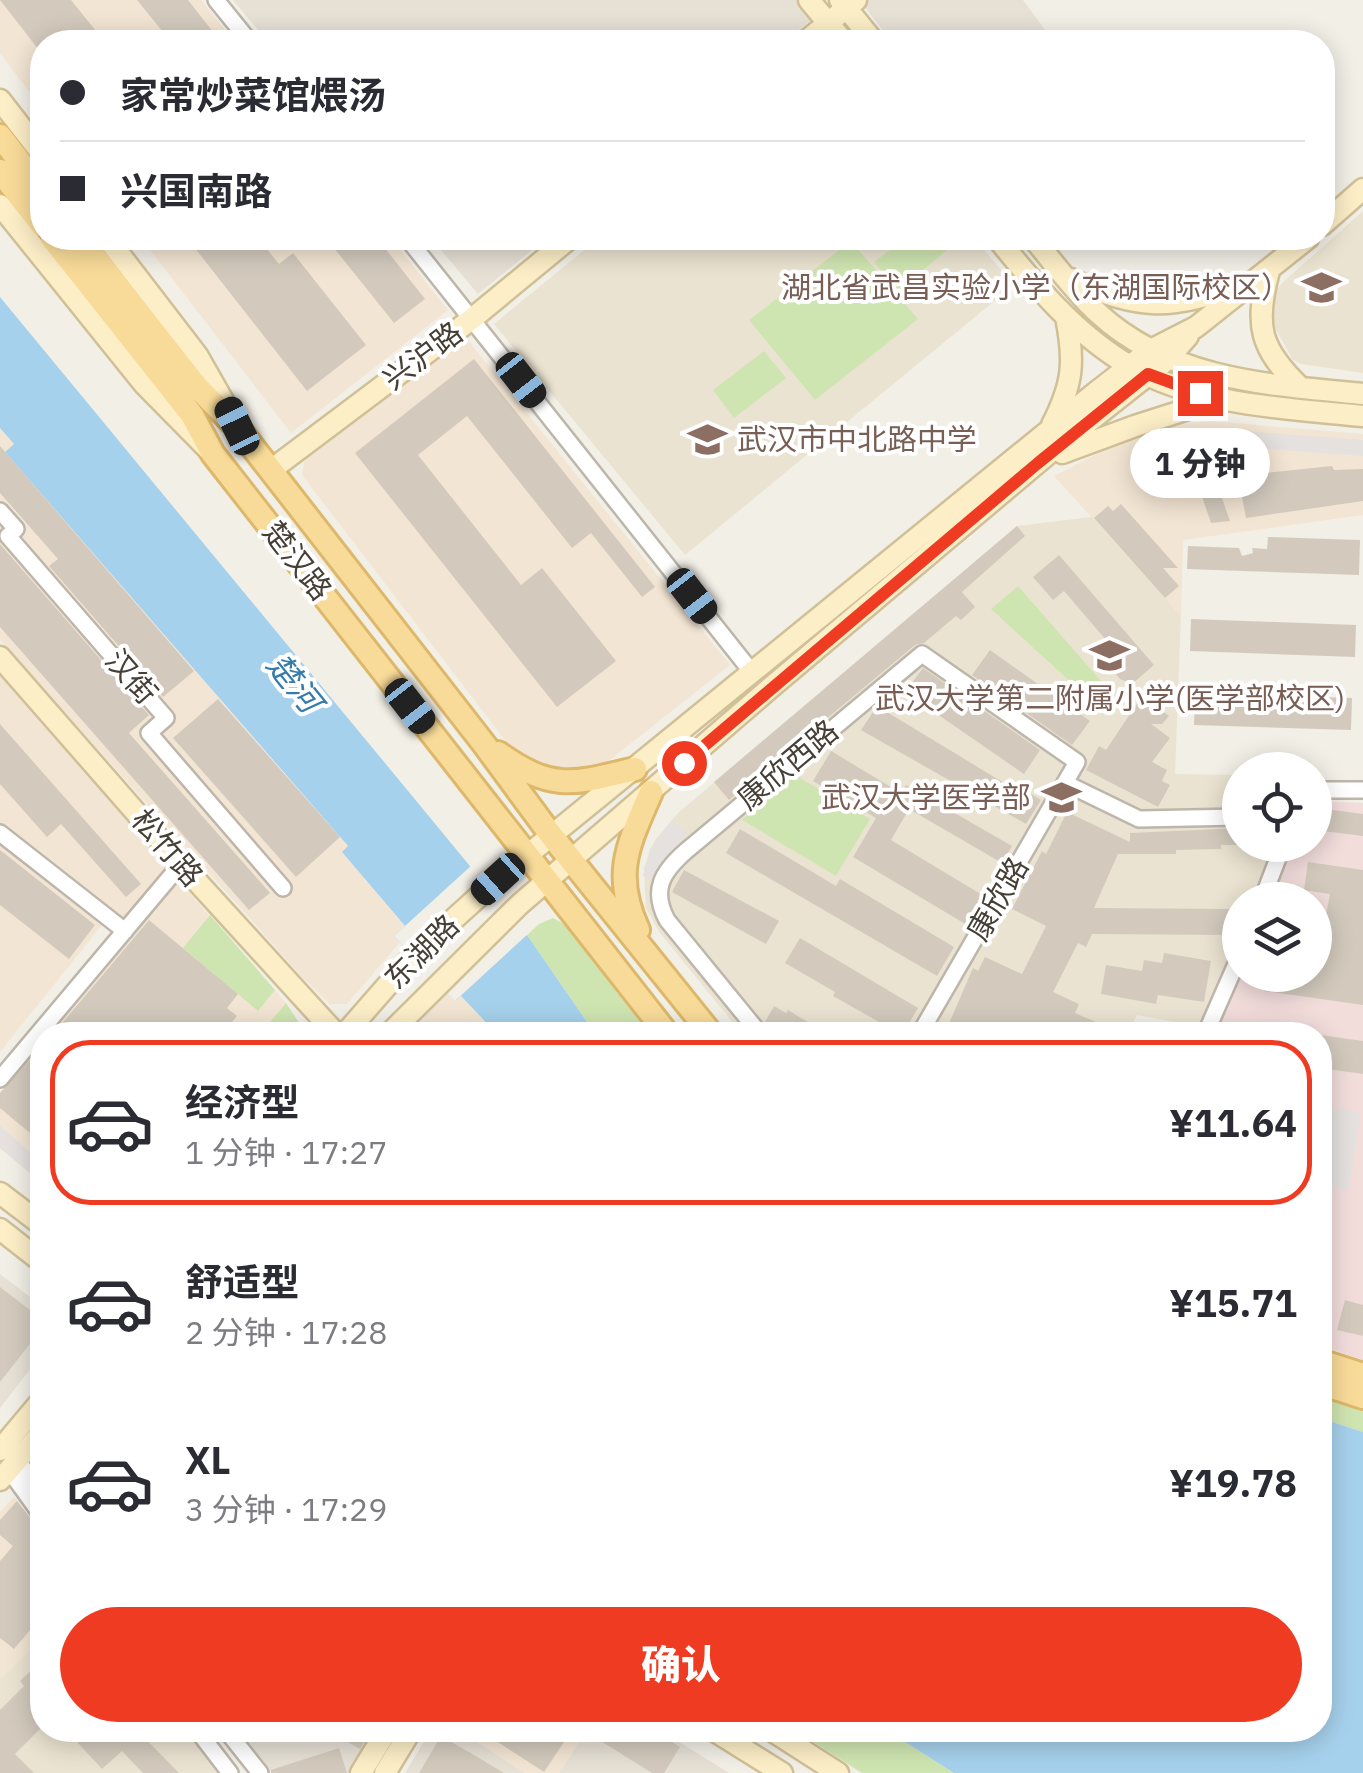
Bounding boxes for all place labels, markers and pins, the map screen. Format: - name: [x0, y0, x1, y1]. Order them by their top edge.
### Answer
- place label: 湖北省武昌实验小学（东湖国际校区）: [781, 267, 1291, 306]
- school or university icon: 湖北省武昌实验小学（东湖国际校区）: [1300, 267, 1342, 309]
- school or university icon: 武汉市中北路中学: [686, 419, 728, 461]
- place label: 武汉市中北路中学: [737, 419, 977, 458]
- school or university icon: 武汉大学第二附属小学(医学部校区): [1089, 634, 1131, 676]
- place label: 武汉大学第二附属小学(医学部校区): [875, 678, 1345, 717]
- place label: 武汉大学医学部: [821, 777, 1031, 816]
- school or university icon: 武汉大学医学部: [1040, 777, 1082, 819]

